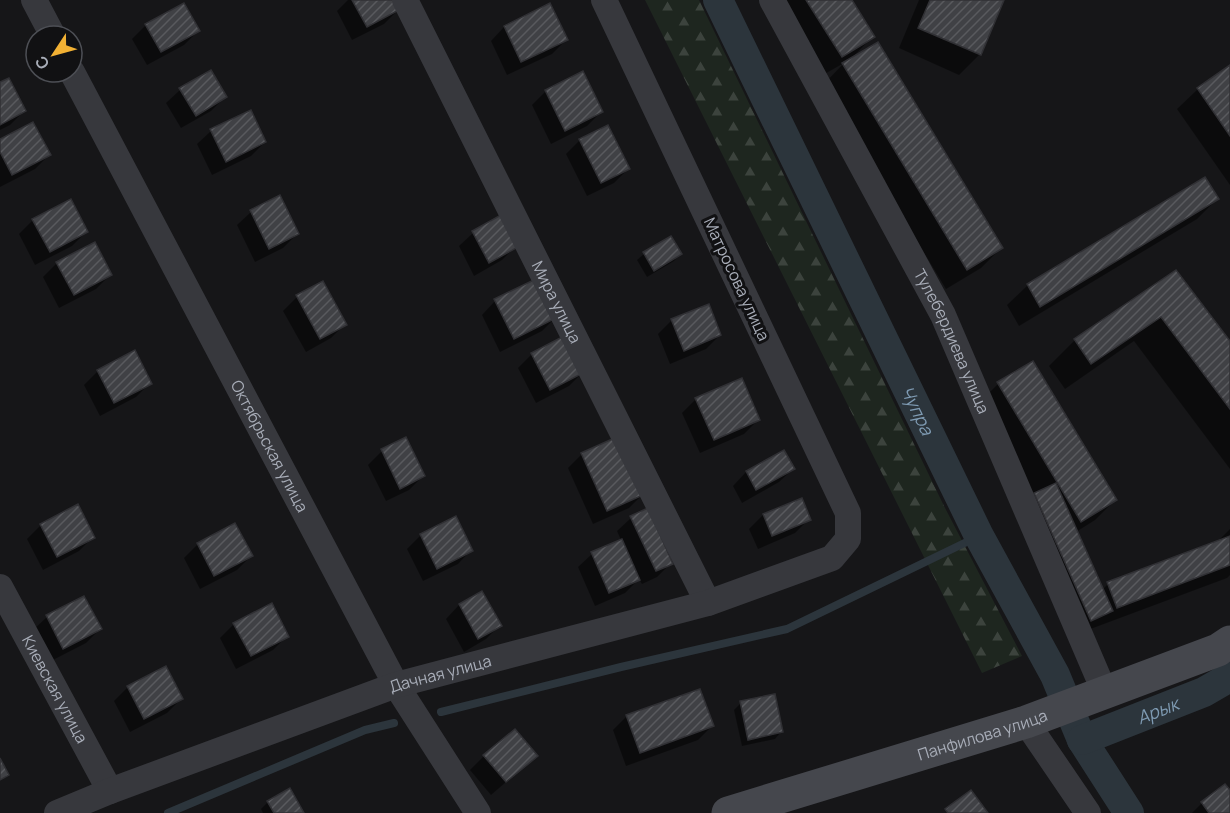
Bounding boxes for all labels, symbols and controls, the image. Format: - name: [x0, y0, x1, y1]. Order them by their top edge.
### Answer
- north arrow: [24, 24, 84, 84]
- text: С: [29, 51, 54, 74]
- street label: Матросова улица: [699, 214, 775, 344]
- street label: Мира улица: [527, 257, 587, 347]
- street label: Тулебердиева улица: [909, 265, 995, 417]
- street label: Октябрьская улица: [226, 376, 314, 516]
- water label: Чупра: [895, 381, 940, 440]
- street label: Киевская улица: [17, 631, 93, 747]
- street label: Дачная улица: [386, 649, 494, 698]
- water label: Арык: [1133, 690, 1185, 729]
- street label: Панфилова улица: [915, 704, 1050, 765]

